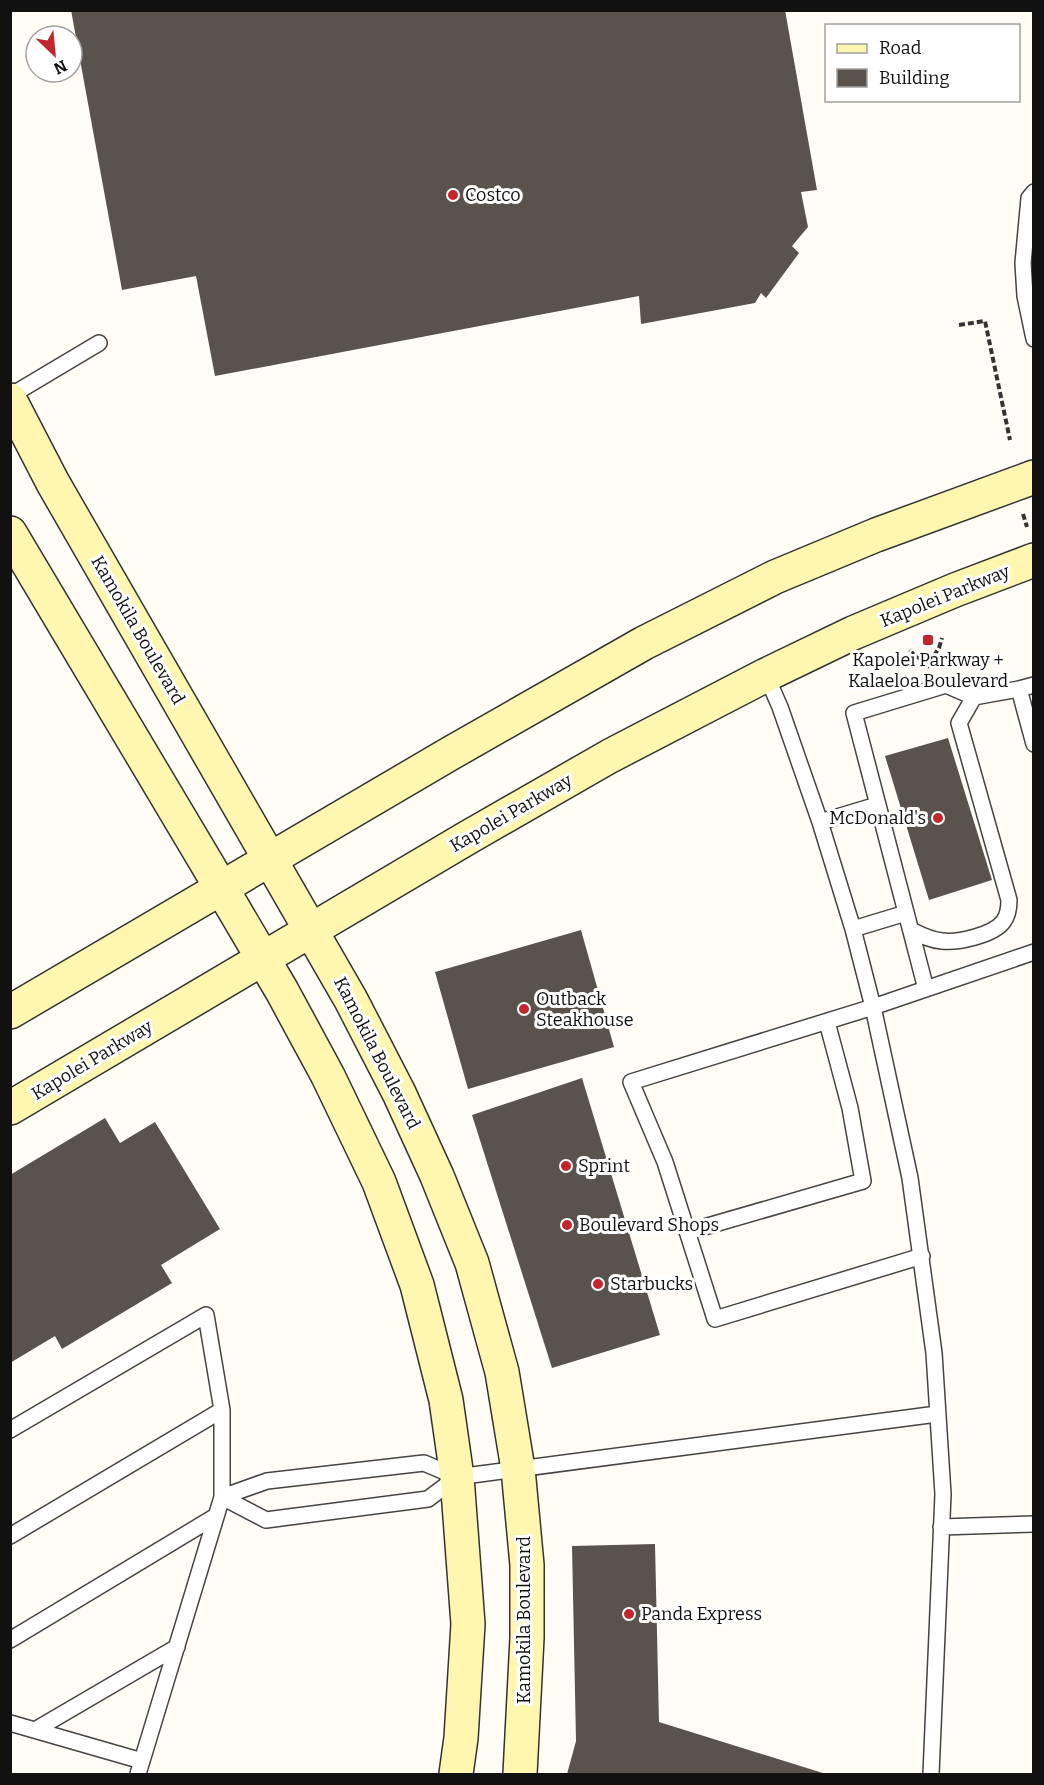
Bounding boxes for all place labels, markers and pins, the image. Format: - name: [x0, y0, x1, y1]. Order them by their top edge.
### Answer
- place label: Costco: [465, 184, 521, 206]
- marker: Costco: [446, 188, 460, 202]
- marker: Kapolei Parkway + Kalaeloa Boulevard: [921, 633, 935, 647]
- place label: Kapolei Parkway + Kalaeloa Boulevard: [848, 649, 1008, 692]
- place label: McDonald's: [829, 807, 926, 829]
- marker: McDonald's: [931, 811, 945, 825]
- place label: Outback Steakhouse: [536, 988, 634, 1031]
- marker: Outback Steakhouse: [517, 1002, 531, 1016]
- place label: Sprint: [578, 1155, 630, 1177]
- marker: Sprint: [559, 1159, 573, 1173]
- place label: Boulevard Shops: [579, 1214, 719, 1236]
- marker: Boulevard Shops: [560, 1218, 574, 1232]
- place label: Starbucks: [610, 1273, 693, 1295]
- marker: Starbucks: [591, 1277, 605, 1291]
- place label: Panda Express: [641, 1603, 762, 1625]
- marker: Panda Express: [622, 1607, 636, 1621]

